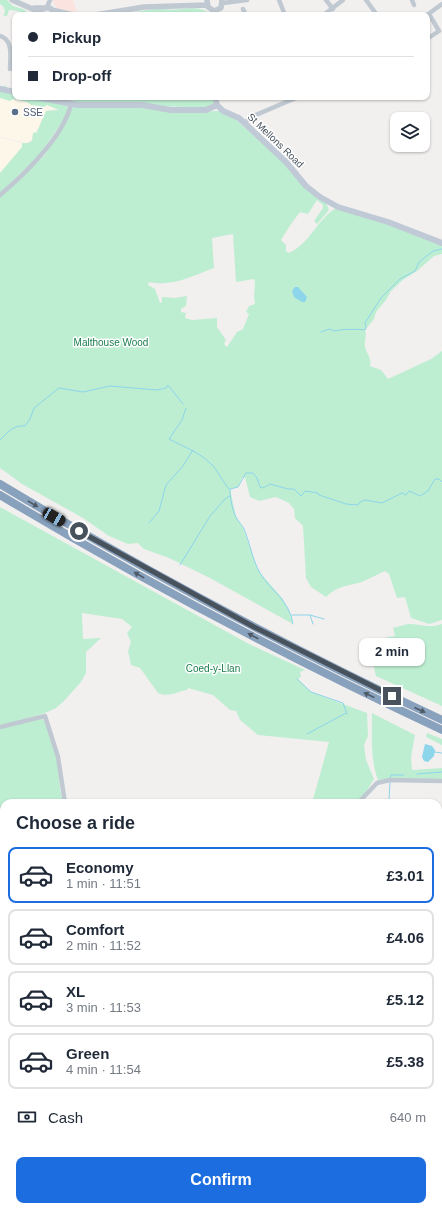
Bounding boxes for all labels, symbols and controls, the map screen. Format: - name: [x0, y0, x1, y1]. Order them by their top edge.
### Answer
- text: Pickup: [52, 29, 101, 46]
- text: Drop-off: [52, 67, 111, 84]
- marker: SSE: [10, 107, 20, 117]
- place label: SSE: [23, 107, 43, 118]
- street label: St Mellons Road: [245, 111, 306, 170]
- map controls: [390, 112, 430, 152]
- button: layers: [390, 112, 430, 152]
- park label: Malthouse Wood: [74, 337, 148, 348]
- one-way arrow: [27, 501, 39, 508]
- car: [41, 506, 67, 528]
- route start: [70, 522, 88, 540]
- one-way arrow: [133, 571, 144, 578]
- one-way arrow: [247, 633, 259, 640]
- callout: 2 min: [359, 638, 425, 666]
- text: 2 min: [375, 644, 409, 659]
- park label: Coed-y-Llan: [186, 663, 240, 674]
- route end: [383, 687, 401, 705]
- one-way arrow: [363, 692, 375, 698]
- one-way arrow: [414, 707, 426, 713]
- text: Choose a ride: [16, 813, 135, 833]
- icon: car: [18, 857, 54, 893]
- text: Economy: [66, 859, 134, 876]
- text: £3.01: [386, 867, 424, 884]
- text: 1 min · 11:51: [66, 876, 141, 891]
- icon: car: [18, 919, 54, 955]
- text: Comfort: [66, 921, 124, 938]
- text: £4.06: [386, 929, 424, 946]
- text: 2 min · 11:52: [66, 938, 141, 953]
- icon: car: [18, 981, 54, 1017]
- text: XL: [66, 983, 85, 1000]
- text: £5.12: [386, 991, 424, 1008]
- text: 3 min · 11:53: [66, 1000, 141, 1015]
- icon: car: [18, 1043, 54, 1079]
- text: Green: [66, 1045, 109, 1062]
- text: £5.38: [386, 1053, 424, 1070]
- text: 4 min · 11:54: [66, 1062, 141, 1077]
- icon: cash: [16, 1106, 38, 1128]
- text: Cash: [48, 1109, 83, 1126]
- text: 640 m: [390, 1110, 426, 1125]
- button: Confirm: [16, 1157, 426, 1203]

